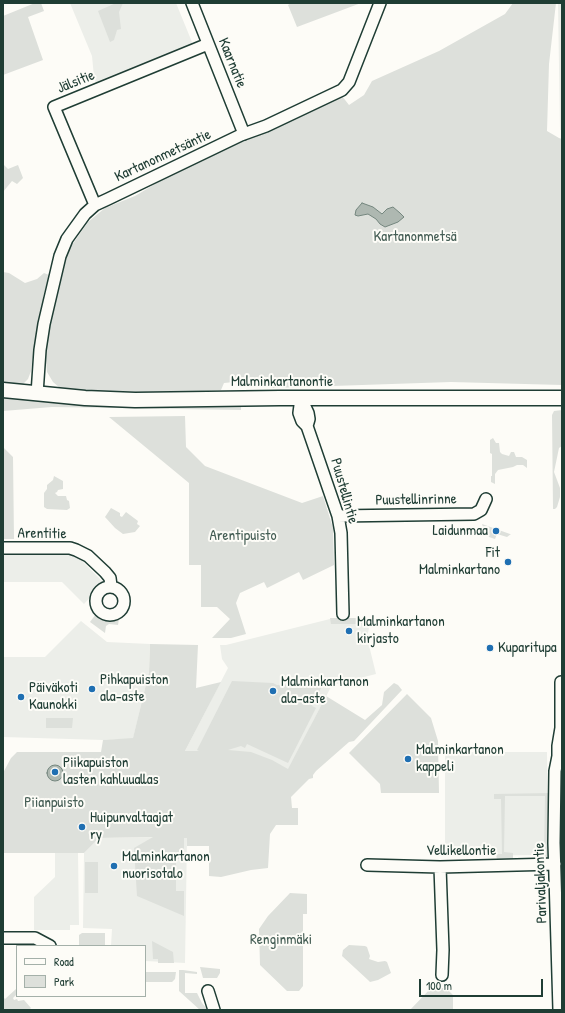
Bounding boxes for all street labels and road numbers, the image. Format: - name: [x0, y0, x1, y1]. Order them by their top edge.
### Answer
- street label: Kaarnatie: [214, 35, 250, 91]
- street label: Jälsitie: [55, 66, 97, 98]
- street label: Kartanonmetsäntie: [112, 126, 214, 186]
- street label: Malminkartanontie: [231, 373, 333, 391]
- street label: Puustellintie: [326, 456, 362, 526]
- street label: Puustellinrinne: [375, 490, 457, 510]
- street label: Arentitie: [17, 525, 67, 543]
- street label: Vellikellontie: [426, 842, 496, 860]
- street label: Parivaljakontie: [531, 842, 551, 924]

